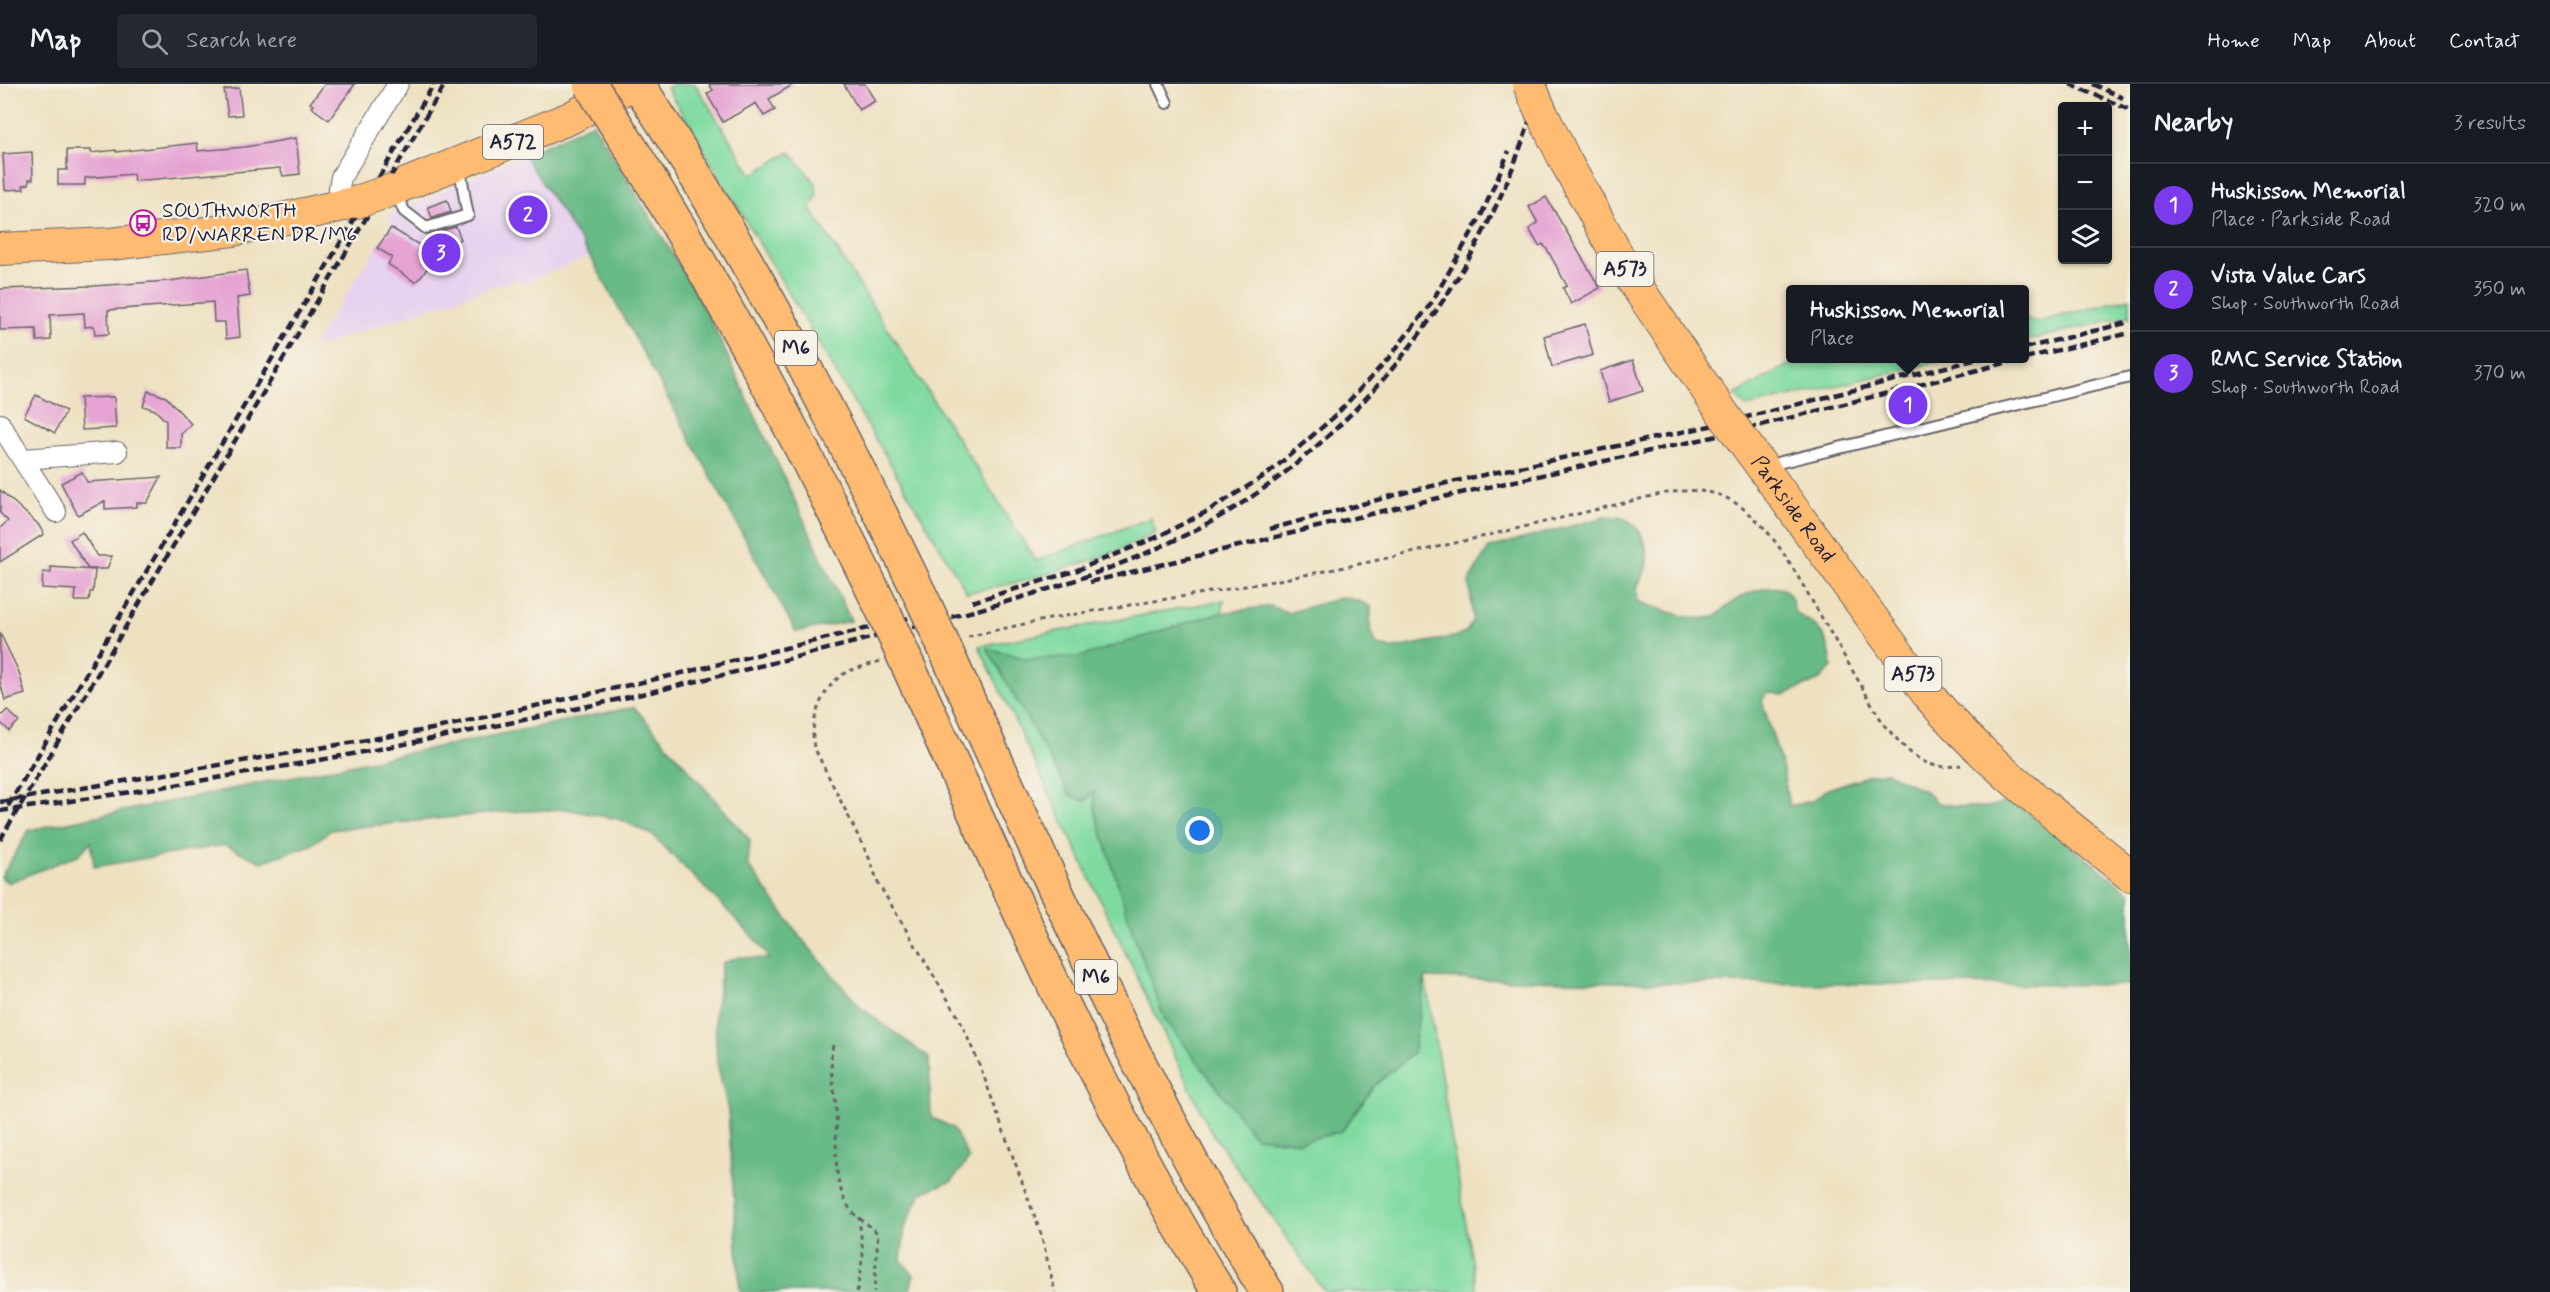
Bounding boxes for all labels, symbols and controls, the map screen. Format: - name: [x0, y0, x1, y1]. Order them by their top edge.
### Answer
- search box: [117, 14, 537, 68]
- text: Map: [30, 23, 81, 60]
- icon: search: [138, 25, 171, 58]
- text: Search here: [186, 27, 297, 55]
- text: Home: [2208, 27, 2260, 55]
- text: Map: [2293, 27, 2331, 55]
- text: About: [2364, 27, 2416, 55]
- text: Contact: [2449, 27, 2520, 55]
- map controls: [2058, 102, 2112, 264]
- button: +: [2058, 102, 2112, 156]
- text: Nearby: [2154, 106, 2233, 140]
- text: 3 results: [2454, 110, 2526, 137]
- road number: A572: [483, 125, 543, 159]
- button: −: [2058, 156, 2112, 210]
- text: Huskisson Memorial: [2211, 178, 2406, 206]
- pin: 2: [508, 192, 548, 238]
- text: 1: [2169, 192, 2178, 219]
- text: 320 m: [2473, 192, 2526, 219]
- place label: SOUTHWORTH RD/WARREN DR/M6: [162, 197, 357, 249]
- text: Place · Parkside Road: [2211, 206, 2390, 233]
- bus stop icon: SOUTHWORTH RD/WARREN DR/M6: [128, 208, 158, 238]
- button: layers: [2058, 210, 2112, 264]
- pin: 3: [422, 230, 460, 276]
- road number: A573: [1596, 252, 1654, 286]
- text: Vista Value Cars: [2211, 262, 2366, 290]
- text: 2: [2169, 276, 2178, 303]
- text: 350 m: [2473, 276, 2526, 303]
- popup: [1786, 285, 2029, 363]
- text: Shop · Southworth Road: [2211, 290, 2399, 317]
- text: Huskisson Memorial: [1810, 297, 2005, 325]
- text: Place: [1810, 325, 1854, 352]
- road number: M6: [775, 331, 817, 365]
- text: RMC Service Station: [2211, 346, 2402, 374]
- text: 3: [2169, 360, 2178, 387]
- text: 370 m: [2474, 360, 2526, 387]
- text: Shop · Southworth Road: [2211, 374, 2399, 401]
- pin: 1: [1888, 382, 1928, 428]
- street label: Parkside Road: [1744, 450, 1841, 568]
- road number: A573: [1884, 657, 1942, 691]
- your location: [1185, 816, 1214, 845]
- road number: M6: [1075, 960, 1117, 994]

